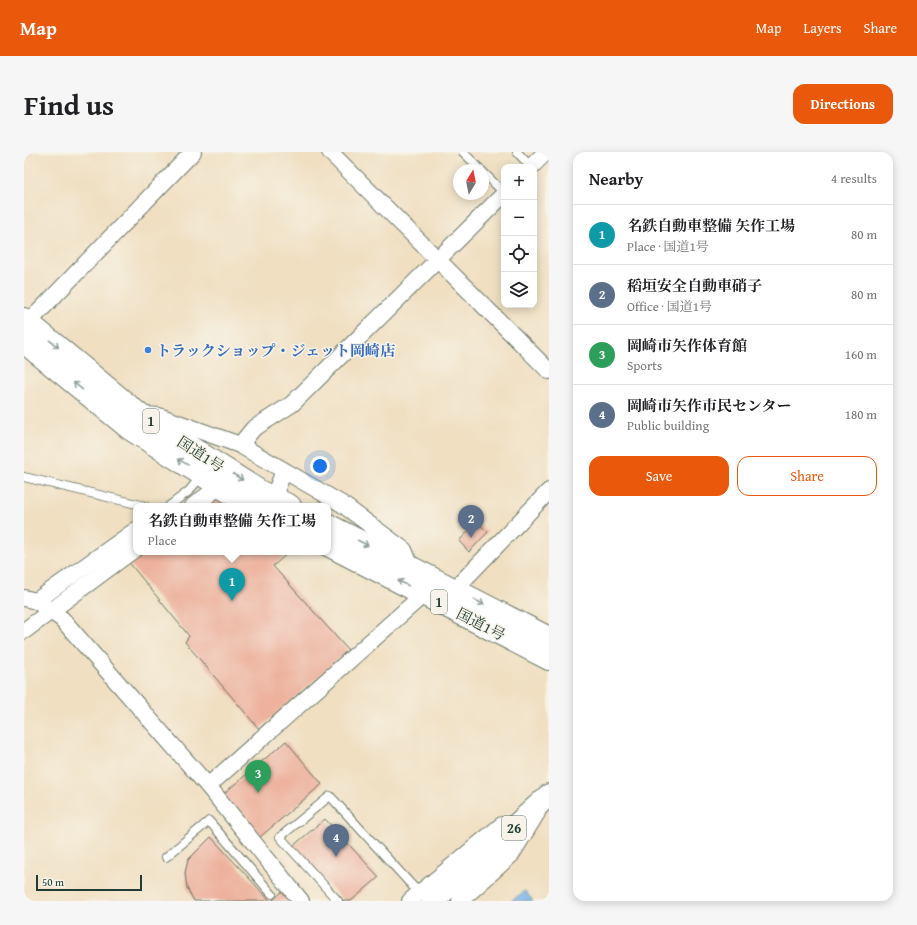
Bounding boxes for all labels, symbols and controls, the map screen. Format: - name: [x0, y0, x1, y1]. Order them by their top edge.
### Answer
- text: Map: [20, 14, 57, 42]
- text: Map: [756, 18, 782, 38]
- text: Layers: [804, 18, 842, 38]
- text: Share: [864, 18, 897, 38]
- text: Find us: [24, 84, 114, 125]
- button: Directions: [793, 84, 893, 124]
- north arrow: [453, 164, 489, 200]
- map controls: [501, 164, 537, 308]
- button: +: [501, 164, 537, 200]
- text: Nearby: [589, 166, 643, 191]
- text: 4 results: [831, 169, 877, 188]
- button: −: [501, 200, 537, 236]
- text: 名鉄自動車整備 矢作工場: [627, 215, 795, 236]
- text: 1: [599, 225, 605, 244]
- text: 80 m: [851, 225, 877, 244]
- button: locate: [501, 236, 537, 272]
- text: Place · 国道1号: [627, 237, 709, 256]
- button: layers: [501, 272, 537, 308]
- text: 稻垣安全自動車硝子: [627, 275, 762, 296]
- text: 2: [599, 285, 605, 304]
- text: 80 m: [851, 285, 877, 304]
- text: Office · 国道1号: [627, 297, 712, 316]
- text: 岡崎市矢作体育館: [627, 335, 747, 356]
- one-way arrow: [48, 339, 59, 348]
- place label: トラックショップ・ジェット岡崎店: [156, 340, 395, 361]
- marker: トラックショップ・ジェット岡崎店: [143, 345, 153, 355]
- text: 3: [599, 345, 605, 364]
- text: 160 m: [845, 345, 877, 364]
- text: Sports: [627, 356, 662, 375]
- one-way arrow: [73, 382, 83, 391]
- text: 岡崎市矢作市民センター: [627, 395, 791, 416]
- text: 4: [599, 405, 605, 424]
- text: 180 m: [845, 405, 877, 424]
- road number: 1: [143, 409, 159, 433]
- text: Public building: [627, 416, 709, 435]
- street label: 国道1号: [173, 431, 229, 477]
- your location: [310, 456, 330, 476]
- button: Save: [589, 456, 729, 496]
- button: Share: [737, 456, 877, 496]
- one-way arrow: [177, 458, 189, 466]
- one-way arrow: [232, 473, 243, 481]
- popup: [133, 503, 331, 555]
- pin: 2: [458, 505, 484, 538]
- text: 名鉄自動車整備 矢作工場: [148, 510, 316, 531]
- text: Place: [148, 531, 177, 550]
- one-way arrow: [357, 540, 369, 547]
- pin: 1: [219, 568, 245, 601]
- one-way arrow: [397, 579, 409, 586]
- road number: 1: [431, 590, 447, 614]
- one-way arrow: [472, 599, 484, 606]
- street label: 国道1号: [453, 603, 509, 645]
- pin: 3: [245, 760, 271, 793]
- road number: 26: [502, 816, 526, 840]
- pin: 4: [323, 824, 349, 857]
- scale bar: [36, 873, 142, 892]
- text: 50 m: [42, 874, 64, 890]

